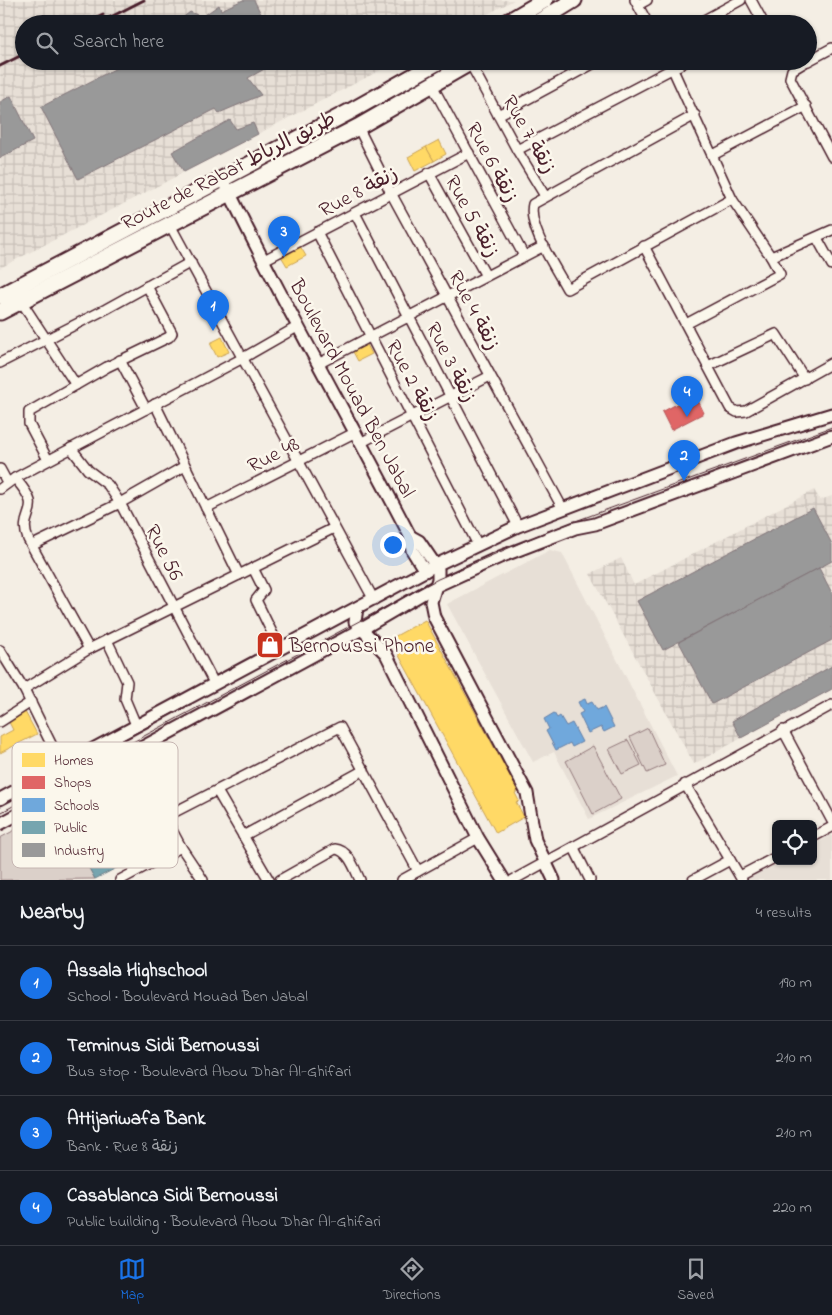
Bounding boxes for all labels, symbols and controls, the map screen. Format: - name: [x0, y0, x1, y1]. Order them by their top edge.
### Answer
- search box: [15, 15, 817, 70]
- icon: search: [33, 29, 61, 57]
- text: Search here: [73, 29, 164, 56]
- street label: Rue 7 زنقة: [494, 90, 563, 180]
- street label: Route de Rabat طريق الرباط: [116, 105, 341, 239]
- street label: Rue 6 زنقة: [458, 117, 525, 208]
- street label: Rue 8 زنقة: [314, 159, 404, 226]
- street label: Rue 5 زنقة: [436, 170, 506, 264]
- pin: 3: [268, 216, 300, 257]
- street label: Rue 4 زنقة: [440, 266, 507, 356]
- street label: Boulevard Mouad Ben Jabal: [280, 273, 422, 504]
- pin: 1: [197, 290, 229, 331]
- street label: Rue 3 زنقة: [417, 318, 483, 408]
- street label: Rue 2 زنقة: [377, 335, 445, 427]
- pin: 4: [671, 376, 703, 417]
- street label: Rue 48: [243, 430, 305, 482]
- pin: 2: [668, 440, 700, 481]
- street label: Rue 56: [136, 520, 190, 586]
- your location: [380, 532, 406, 558]
- shop icon: Bernoussi Phone: [255, 630, 285, 660]
- place label: Bernoussi Phone: [288, 632, 435, 662]
- legend: [12, 742, 178, 868]
- text: Homes: [54, 751, 94, 772]
- text: Shops: [54, 773, 92, 794]
- text: Schools: [54, 796, 99, 817]
- text: Public: [54, 818, 88, 839]
- map controls: [772, 820, 817, 865]
- button: locate: [772, 820, 817, 865]
- text: Industry: [54, 841, 104, 863]
- text: Nearby: [20, 898, 84, 928]
- text: 4 results: [756, 901, 812, 925]
- text: Assala Highschool: [67, 958, 207, 985]
- text: 1: [33, 971, 39, 995]
- text: 190 m: [779, 971, 812, 995]
- text: School · Boulevard Mouad Ben Jabal: [67, 985, 308, 1009]
- text: Terminus Sidi Bernoussi: [67, 1033, 260, 1060]
- text: 2: [32, 1046, 40, 1070]
- text: 210 m: [776, 1046, 812, 1070]
- text: Bus stop · Boulevard Abou Dhar Al-Ghifari: [67, 1060, 351, 1084]
- text: Attijariwafa Bank: [67, 1106, 206, 1133]
- text: 3: [33, 1121, 39, 1145]
- text: 210 m: [776, 1121, 812, 1145]
- text: Bank · Rue 8 زنقة: [67, 1135, 178, 1159]
- text: Casablanca Sidi Bernoussi: [67, 1183, 278, 1210]
- text: 4: [33, 1196, 39, 1220]
- text: 220 m: [773, 1196, 812, 1220]
- text: Public building · Boulevard Abou Dhar Al-Ghifari: [67, 1210, 381, 1234]
- tab: Map: [118, 1255, 146, 1306]
- tab: Directions: [383, 1255, 441, 1306]
- tab: Saved: [677, 1255, 714, 1306]

